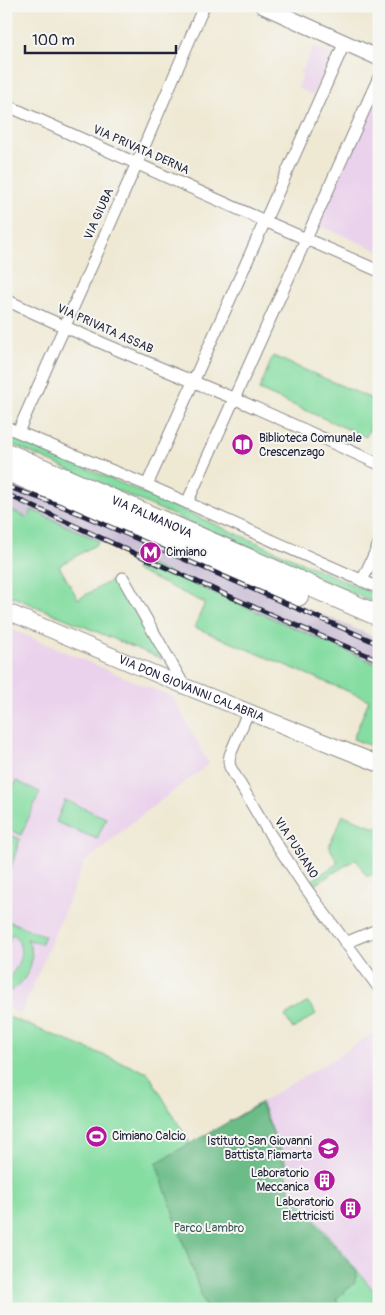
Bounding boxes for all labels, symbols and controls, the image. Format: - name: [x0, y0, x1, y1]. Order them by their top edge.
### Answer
- scale bar: [25, 22, 176, 54]
- text: 100 m: [32, 31, 75, 50]
- street label: VIA PRIVATA DERNA: [90, 122, 192, 178]
- street label: VIA GIUBA: [81, 186, 117, 242]
- street label: VIA PRIVATA ASSAB: [55, 301, 156, 357]
- place label: Biblioteca Comunale Crescenzago: [259, 431, 362, 460]
- library icon: Biblioteca Comunale Crescenzago: [231, 433, 255, 457]
- street label: VIA PALMANOVA: [109, 492, 195, 541]
- metro station icon: Cimiano: [138, 540, 162, 564]
- place label: Cimiano: [166, 545, 207, 560]
- street label: VIA DON GIOVANNI CALABRIA: [116, 652, 267, 725]
- street label: VIA PUSIANO: [271, 815, 321, 882]
- sports icon: Cimiano Calcio: [84, 1124, 108, 1148]
- place label: Cimiano Calcio: [112, 1129, 186, 1144]
- place label: Istituto San Giovanni Battista Piamarta: [207, 1134, 312, 1163]
- school or university icon: Istituto San Giovanni Battista Piamarta: [316, 1136, 340, 1160]
- place label: Laboratorio Meccanica: [251, 1166, 310, 1195]
- building icon: Laboratorio Meccanica: [313, 1168, 337, 1192]
- place label: Laboratorio Elettricisti: [276, 1195, 335, 1224]
- building icon: Laboratorio Elettricisti: [338, 1197, 362, 1221]
- park label: Parco Lambro: [174, 1221, 245, 1236]

